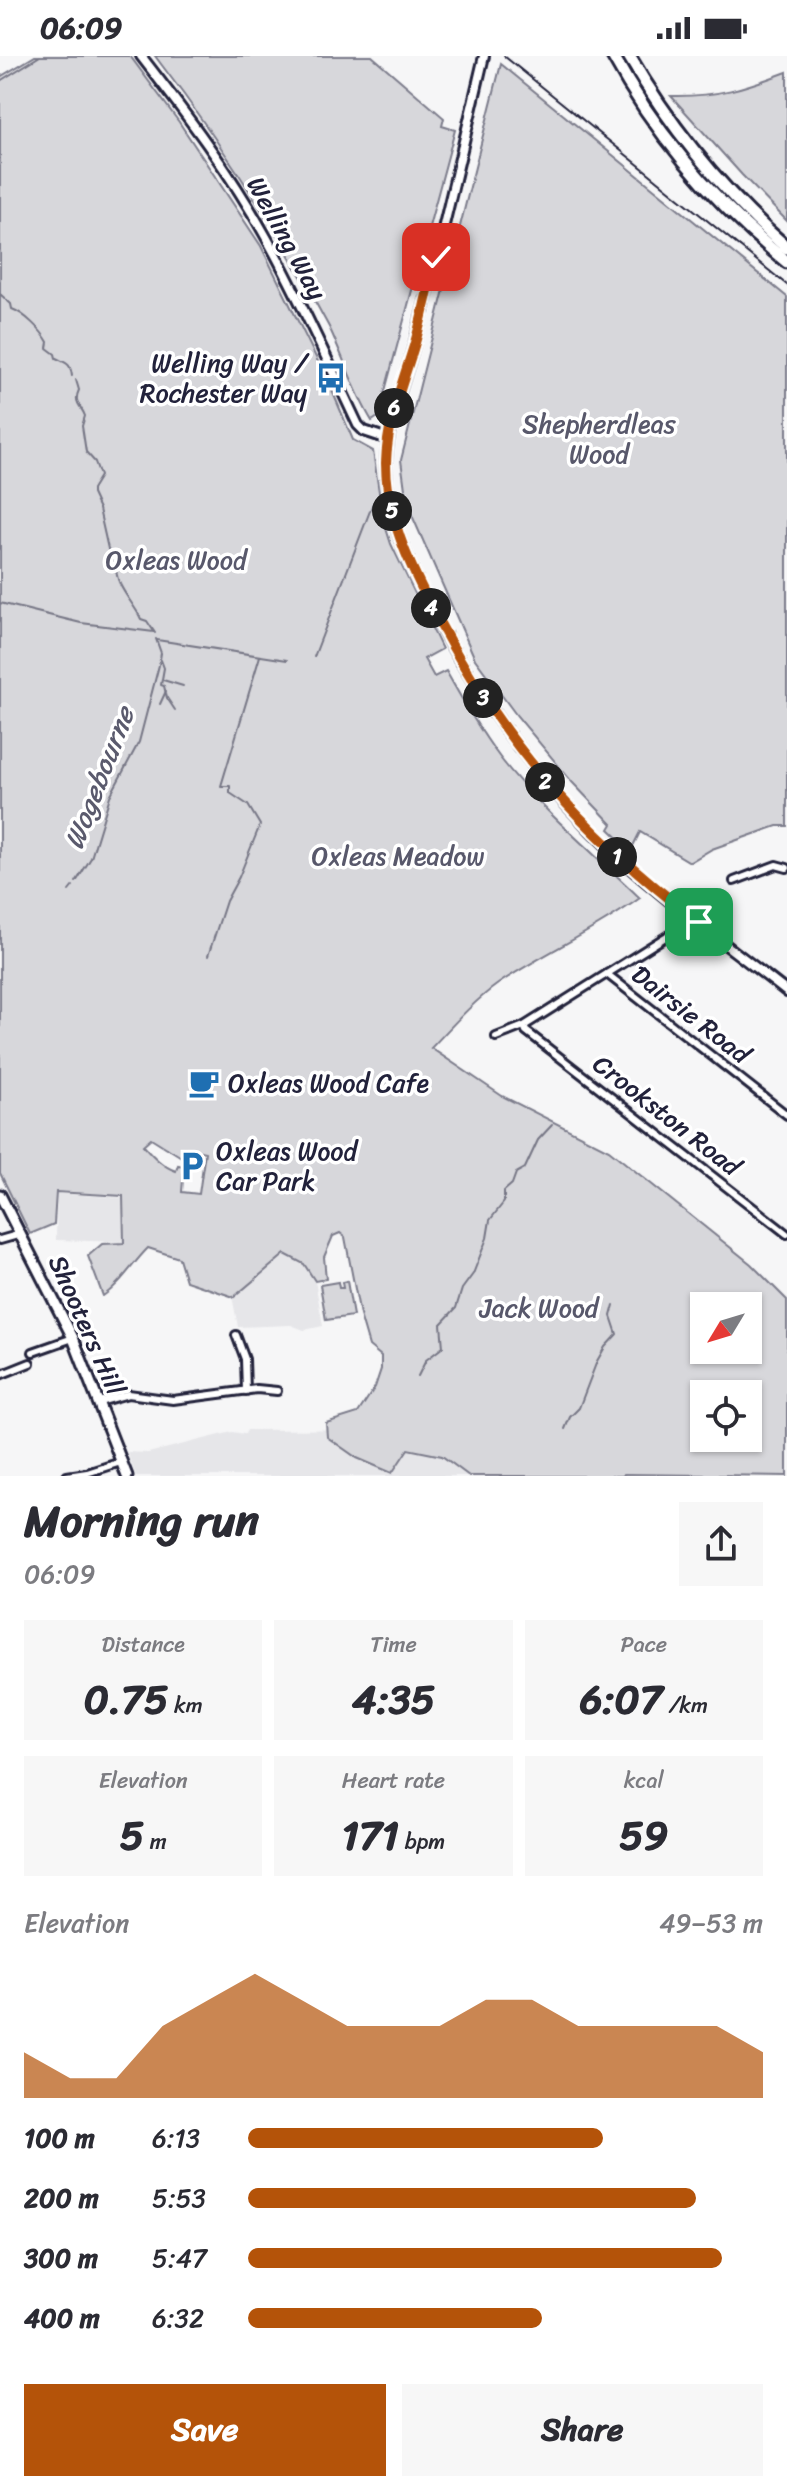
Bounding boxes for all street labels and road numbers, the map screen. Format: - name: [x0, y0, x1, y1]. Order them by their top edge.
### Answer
- street label: Welling Way: [234, 167, 340, 309]
- street label: Dairsie Road: [621, 952, 763, 1077]
- street label: Crookston Road: [582, 1042, 753, 1189]
- street label: Shooters Hill: [35, 1247, 139, 1403]

